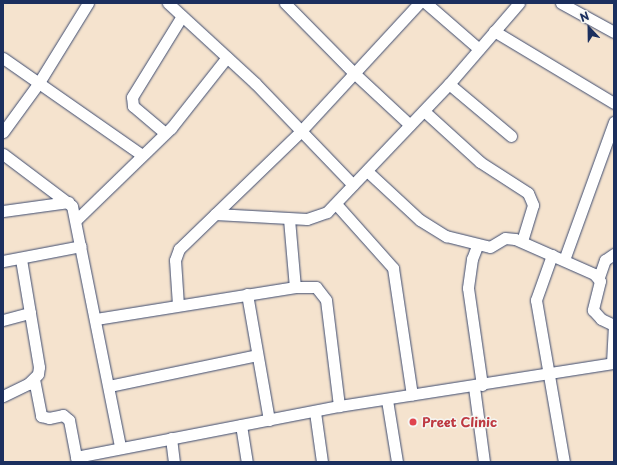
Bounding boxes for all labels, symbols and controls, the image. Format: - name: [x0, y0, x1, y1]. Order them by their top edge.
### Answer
- text: N: [577, 7, 592, 26]
- north arrow: [569, 8, 609, 48]
- place label: Preet Clinic: [422, 414, 498, 430]
- marker: Preet Clinic: [407, 416, 419, 428]

